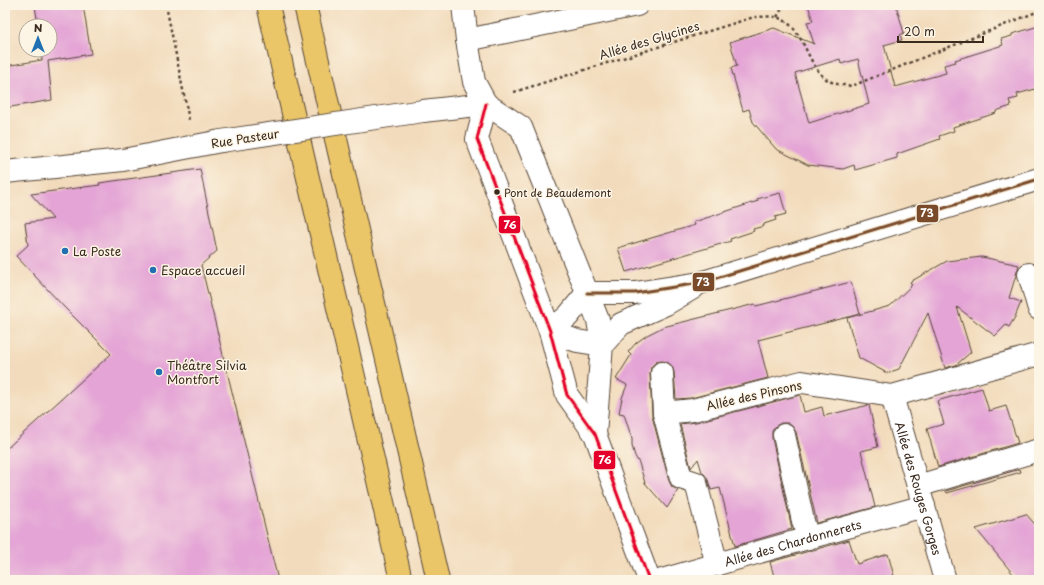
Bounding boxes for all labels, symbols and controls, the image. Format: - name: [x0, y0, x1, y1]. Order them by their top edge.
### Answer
- street label: Allée des Glycines: [597, 16, 702, 64]
- north arrow: [18, 18, 58, 58]
- scale bar: [898, 18, 983, 44]
- text: N: [34, 19, 43, 36]
- text: 20 m: [904, 22, 935, 40]
- street label: Rue Pasteur: [210, 124, 281, 152]
- place label: Pont de Beaudemont: [504, 184, 612, 201]
- marker: Pont de Beaudemont: [492, 187, 502, 197]
- line badge: 73: [916, 204, 939, 223]
- text: 73: [920, 204, 934, 221]
- line badge: 76: [498, 215, 521, 234]
- text: 76: [503, 216, 517, 233]
- place label: La Poste: [73, 242, 121, 260]
- marker: La Poste: [60, 246, 70, 256]
- place label: Espace accueil: [161, 261, 245, 279]
- marker: Espace accueil: [148, 265, 158, 275]
- line badge: 73: [692, 272, 715, 292]
- text: 73: [696, 273, 710, 290]
- place label: Théâtre Silvia Montfort: [167, 356, 247, 388]
- marker: Théâtre Silvia Montfort: [154, 367, 164, 377]
- street label: Allée des Pinsons: [704, 375, 804, 415]
- street label: Allée des Rouges Gorges: [891, 419, 947, 558]
- line badge: 76: [593, 450, 616, 470]
- text: 76: [598, 451, 612, 468]
- street label: Allée des Chardonnerets: [722, 515, 864, 571]

